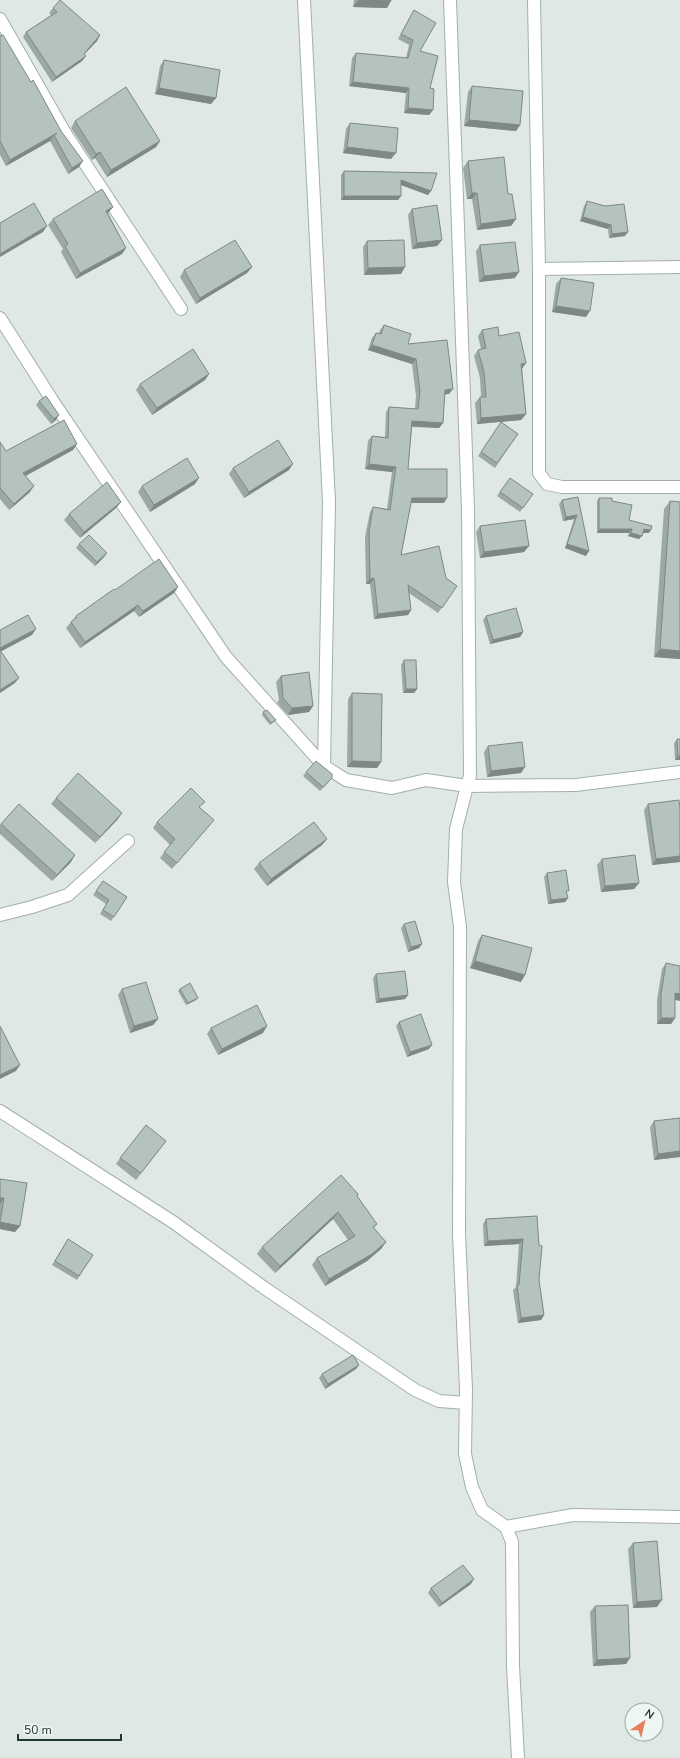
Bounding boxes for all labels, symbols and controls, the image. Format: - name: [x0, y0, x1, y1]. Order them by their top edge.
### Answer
- north arrow: [624, 1702, 664, 1742]
- text: N: [642, 1706, 657, 1723]
- scale bar: [18, 1716, 121, 1742]
- text: 50 m: [24, 1722, 52, 1738]

